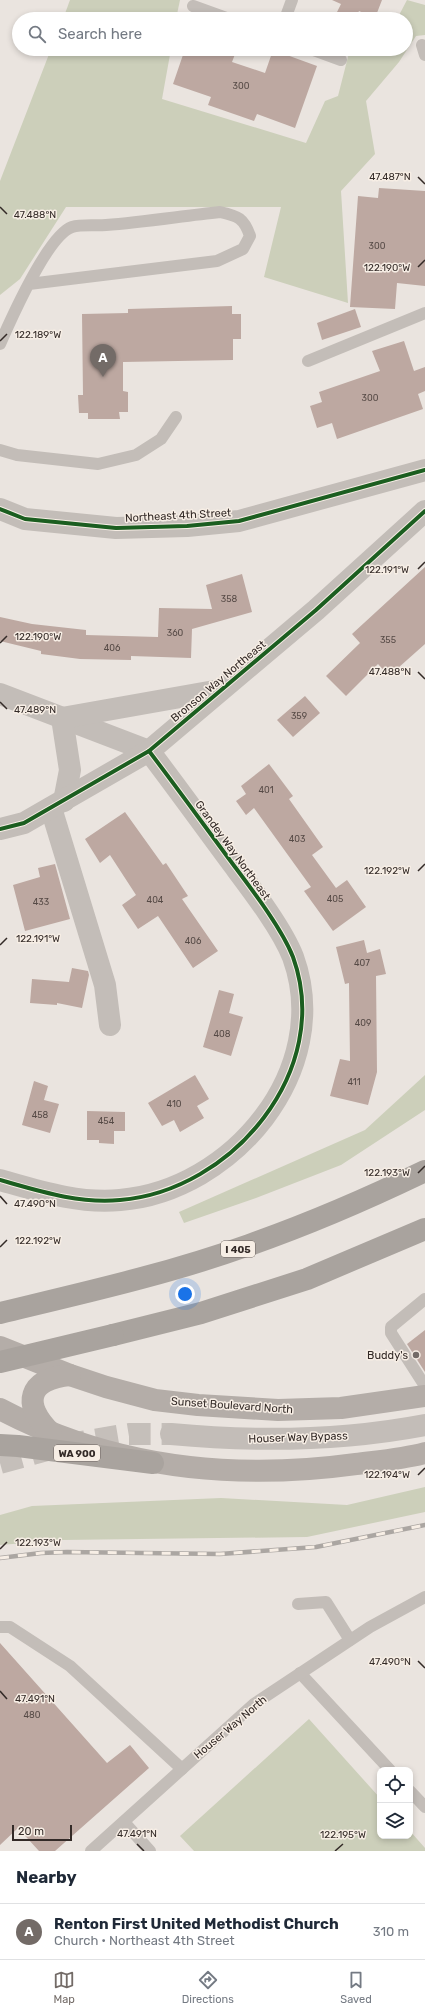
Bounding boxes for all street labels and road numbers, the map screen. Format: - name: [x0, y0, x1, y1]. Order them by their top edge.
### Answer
- street label: Northeast 4th Street: [125, 506, 232, 525]
- street label: Bronson Way Northeast: [168, 637, 269, 725]
- street label: Grandey Way Northeast: [192, 798, 273, 903]
- road number: I 405: [221, 1241, 255, 1257]
- street label: Sunset Boulevard North: [171, 1395, 293, 1416]
- street label: Houser Way Bypass: [248, 1429, 348, 1446]
- road number: WA 900: [54, 1445, 100, 1461]
- street label: Houser Way North: [191, 1693, 269, 1762]

